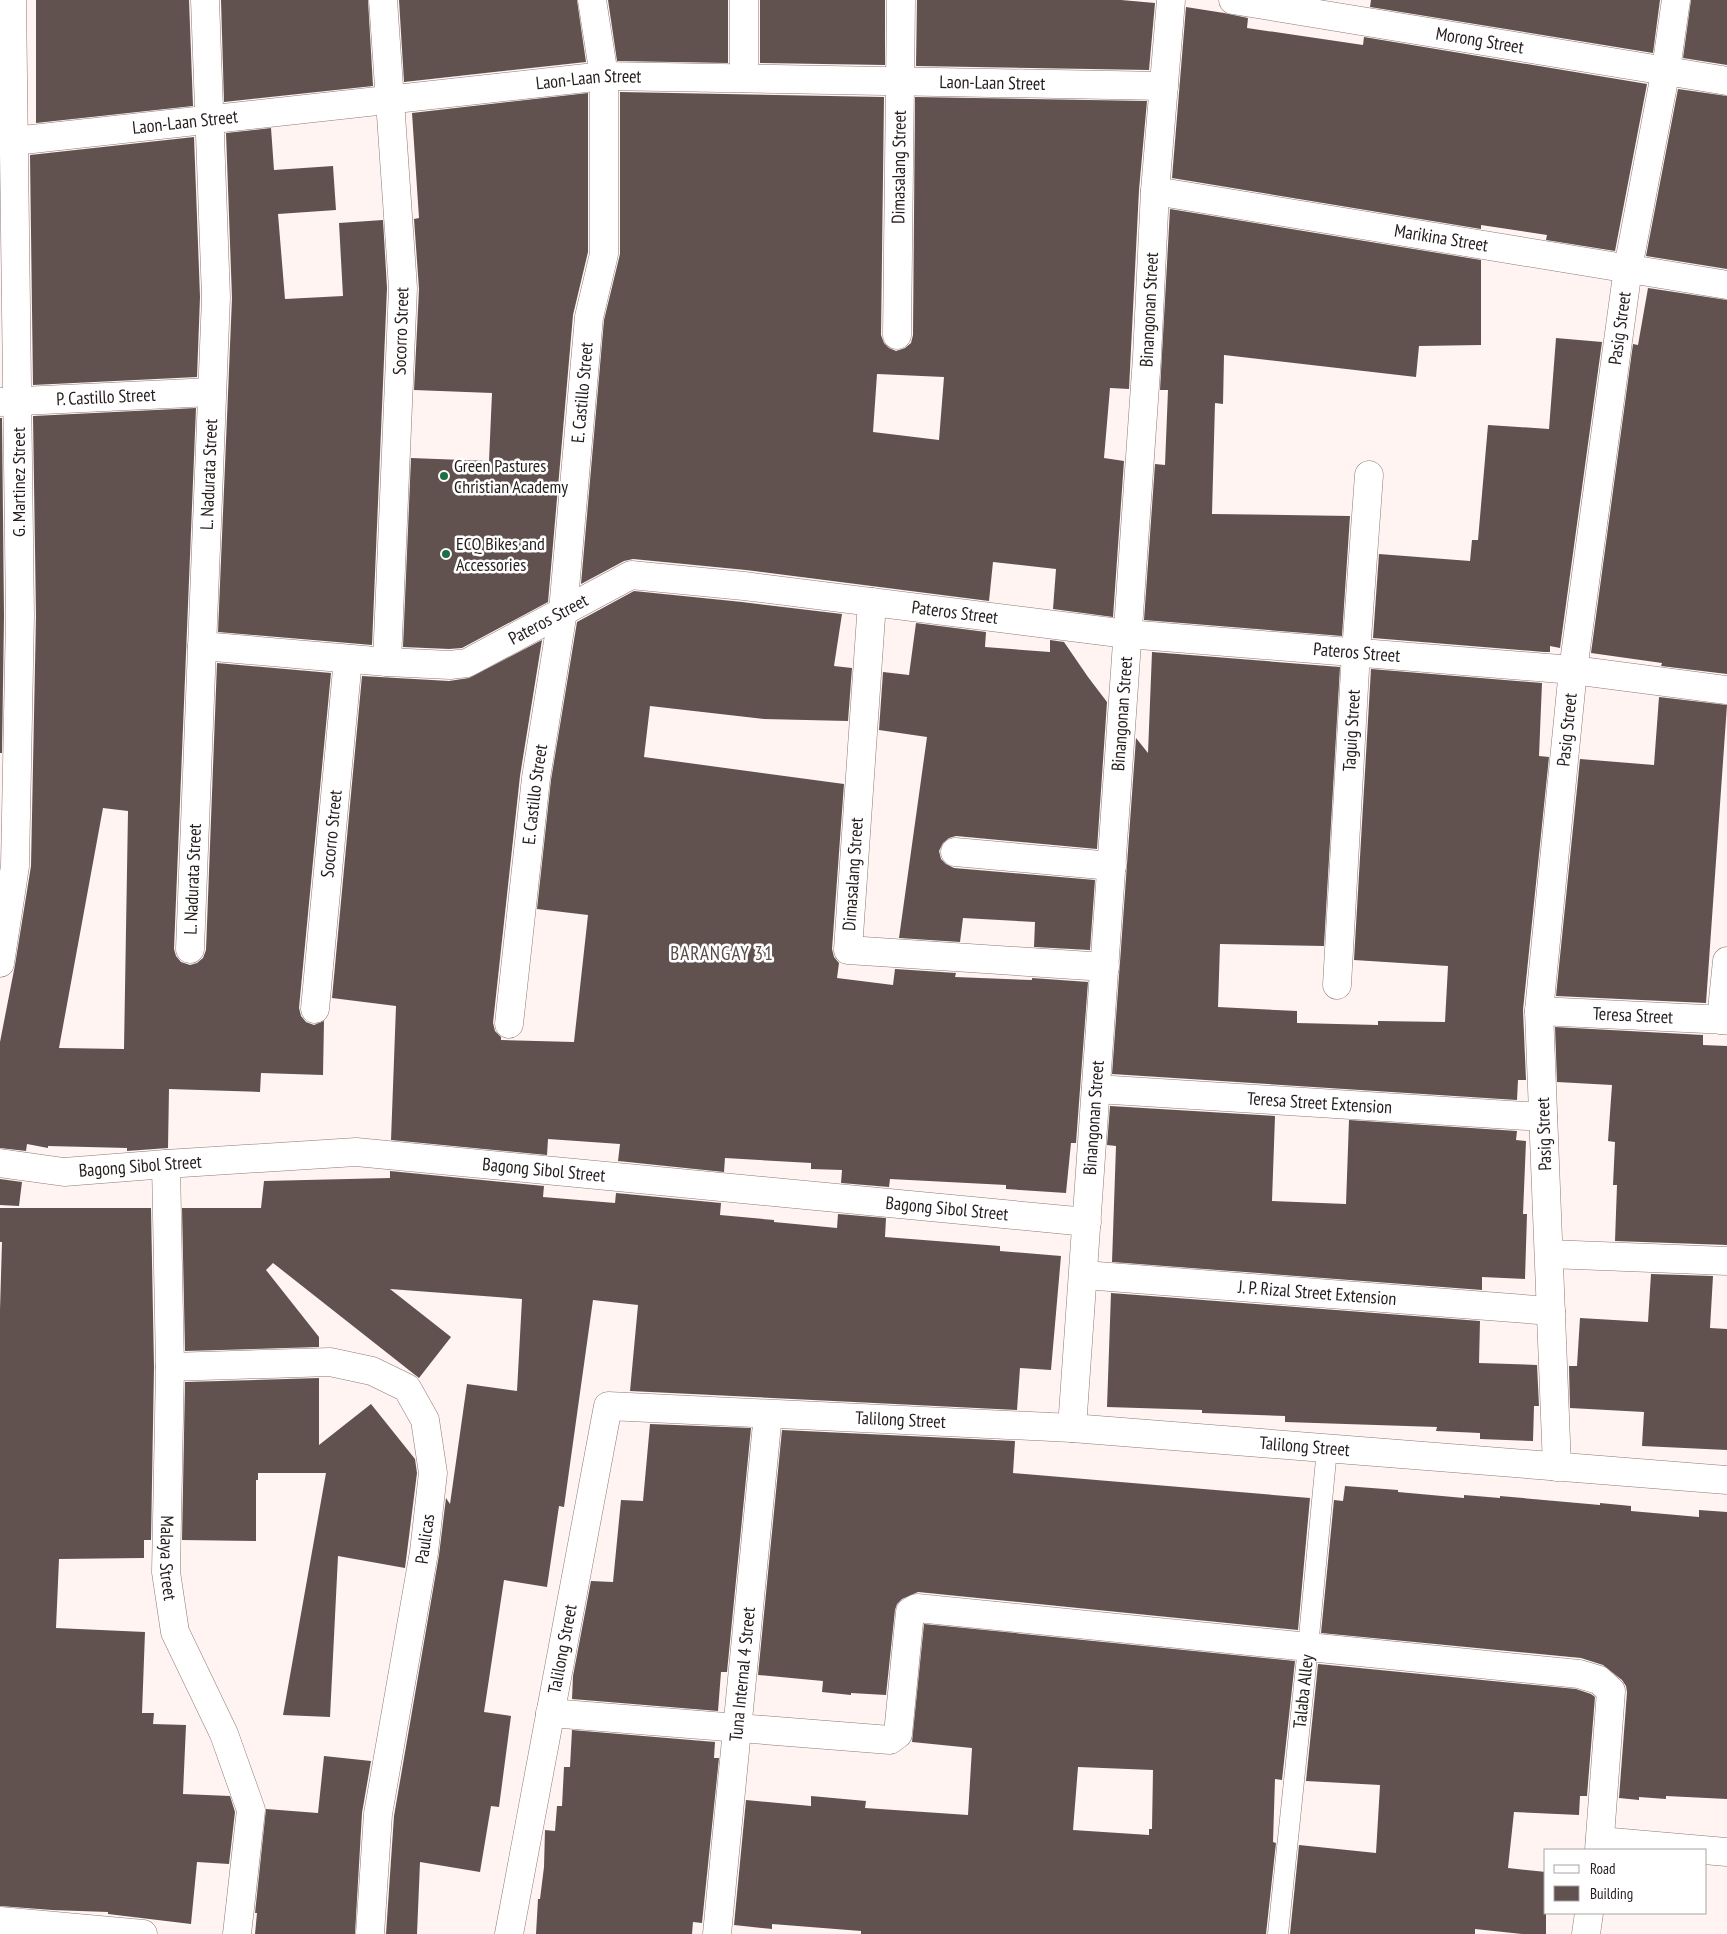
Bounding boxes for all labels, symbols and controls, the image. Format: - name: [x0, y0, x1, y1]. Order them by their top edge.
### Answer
- street label: Morong Street: [1434, 21, 1525, 58]
- street label: Laon-Laan Street: [535, 64, 642, 94]
- street label: Laon-Laan Street: [939, 70, 1046, 95]
- street label: Laon-Laan Street: [131, 104, 239, 139]
- street label: Dimasalang Street: [886, 110, 911, 224]
- street label: Marikina Street: [1393, 219, 1490, 257]
- street label: Binangonan Street: [1134, 252, 1163, 368]
- street label: Socorro Street: [387, 287, 414, 375]
- street label: Pasig Street: [1603, 290, 1636, 366]
- street label: E. Castillo Street: [566, 341, 598, 444]
- street label: P. Castillo Street: [56, 383, 156, 410]
- street label: L. Nadurata Street: [195, 418, 222, 530]
- street label: G. Martinez Street: [7, 427, 30, 537]
- place label: Green Pastures Christian Academy: [454, 454, 568, 498]
- marker: Green Pastures Christian Academy: [438, 470, 450, 482]
- place label: ECQ Bikes and Accessories: [456, 532, 545, 576]
- marker: ECQ Bikes and Accessories: [440, 548, 452, 560]
- street label: Pateros Street: [504, 588, 592, 650]
- street label: Pateros Street: [910, 595, 1000, 629]
- street label: Pateros Street: [1312, 637, 1401, 667]
- street label: Binangonan Street: [1106, 655, 1137, 772]
- street label: Taguig Street: [1337, 689, 1365, 772]
- street label: Pasig Street: [1551, 692, 1582, 768]
- street label: E. Castillo Street: [517, 742, 552, 846]
- street label: Socorro Street: [315, 789, 347, 879]
- street label: Dimasalang Street: [837, 816, 868, 931]
- street label: L. Nadurata Street: [179, 823, 206, 935]
- district label: BARANGAY 31: [670, 941, 774, 965]
- street label: Teresa Street: [1592, 1002, 1674, 1028]
- street label: Binangonan Street: [1078, 1059, 1109, 1176]
- street label: Teresa Street Extension: [1246, 1086, 1393, 1119]
- street label: Pasig Street: [1531, 1097, 1556, 1171]
- street label: Bagong Sibol Street: [78, 1150, 202, 1182]
- street label: Bagong Sibol Street: [481, 1152, 606, 1187]
- street label: Bagong Sibol Street: [885, 1191, 1010, 1225]
- street label: J. P. Rizal Street Extension: [1236, 1275, 1397, 1310]
- street label: Talilong Street: [855, 1406, 946, 1433]
- street label: Talilong Street: [1258, 1431, 1351, 1461]
- street label: Paulicas: [410, 1512, 439, 1566]
- street label: Malaya Street: [155, 1515, 182, 1602]
- street label: Talilong Street: [542, 1602, 582, 1696]
- street label: Tuna Internal 4 Street: [724, 1606, 760, 1742]
- street label: Talaba Alley: [1288, 1653, 1318, 1729]
- legend: [1544, 1849, 1707, 1914]
- text: Road: [1590, 1859, 1616, 1878]
- text: Building: [1590, 1884, 1633, 1903]

